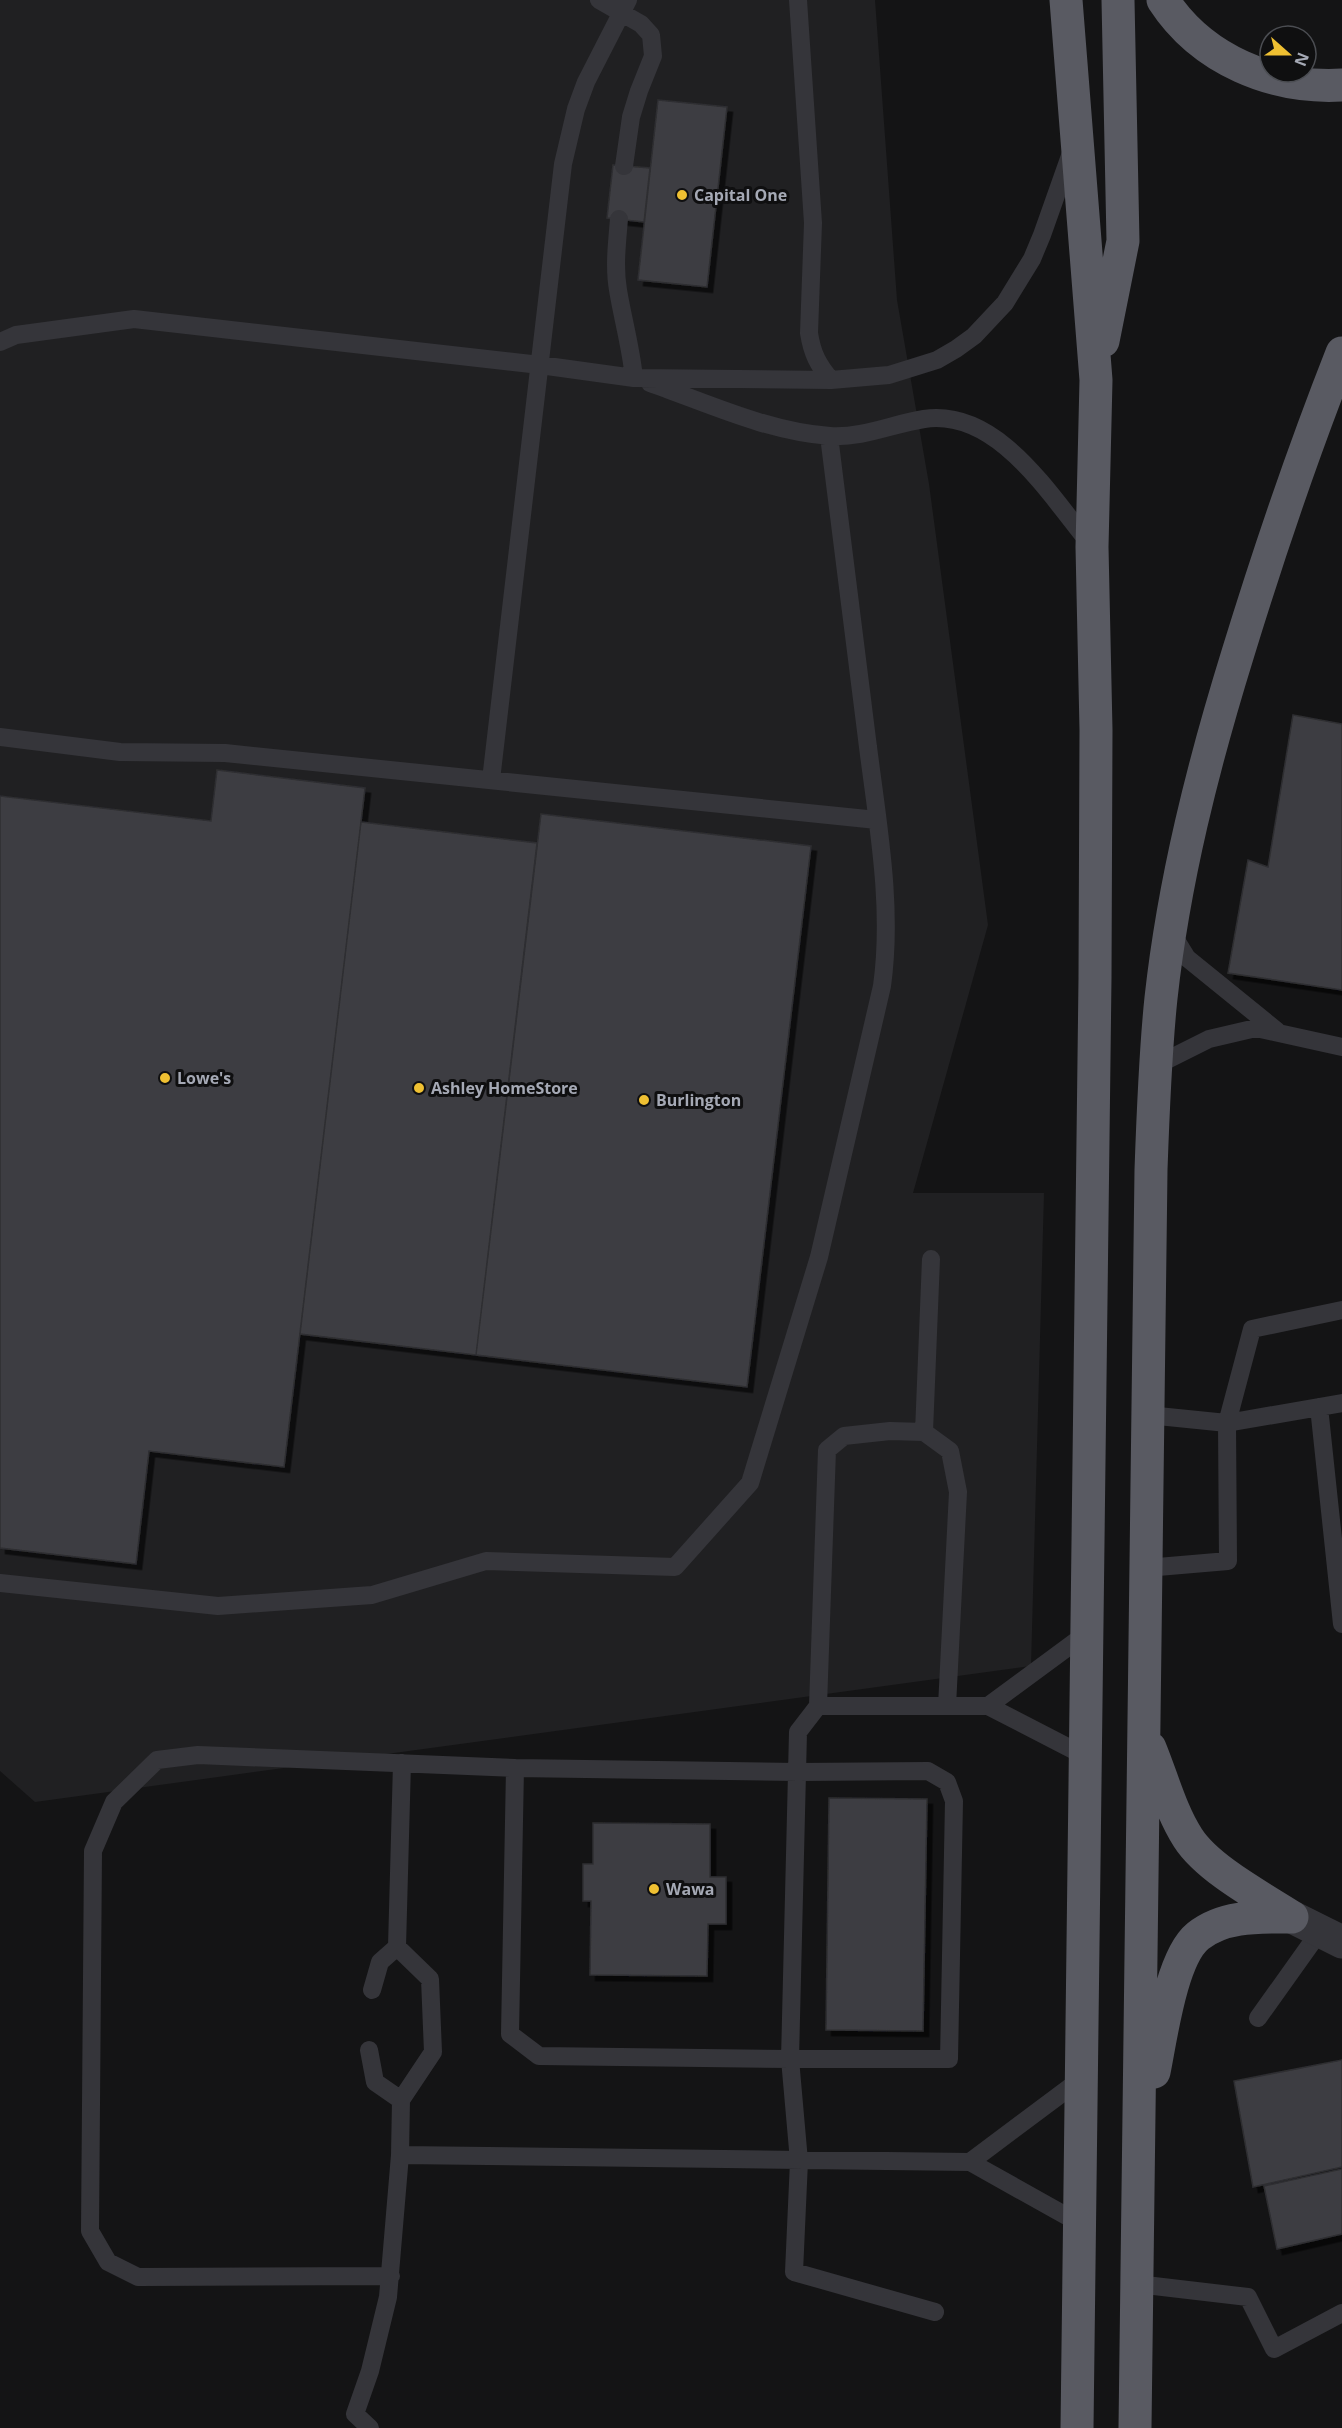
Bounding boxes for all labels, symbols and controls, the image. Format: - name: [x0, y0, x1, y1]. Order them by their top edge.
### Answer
- north arrow: [1258, 24, 1318, 84]
- text: N: [1289, 49, 1315, 69]
- place label: Capital One: [694, 184, 787, 206]
- marker: Capital One: [675, 188, 689, 202]
- place label: Lowe's: [177, 1067, 231, 1089]
- marker: Lowe's: [158, 1071, 172, 1085]
- place label: Ashley HomeStore: [431, 1077, 578, 1099]
- marker: Ashley HomeStore: [412, 1081, 426, 1095]
- place label: Burlington: [656, 1089, 741, 1111]
- marker: Burlington: [637, 1093, 651, 1107]
- place label: Wawa: [666, 1878, 715, 1900]
- marker: Wawa: [647, 1882, 661, 1896]

